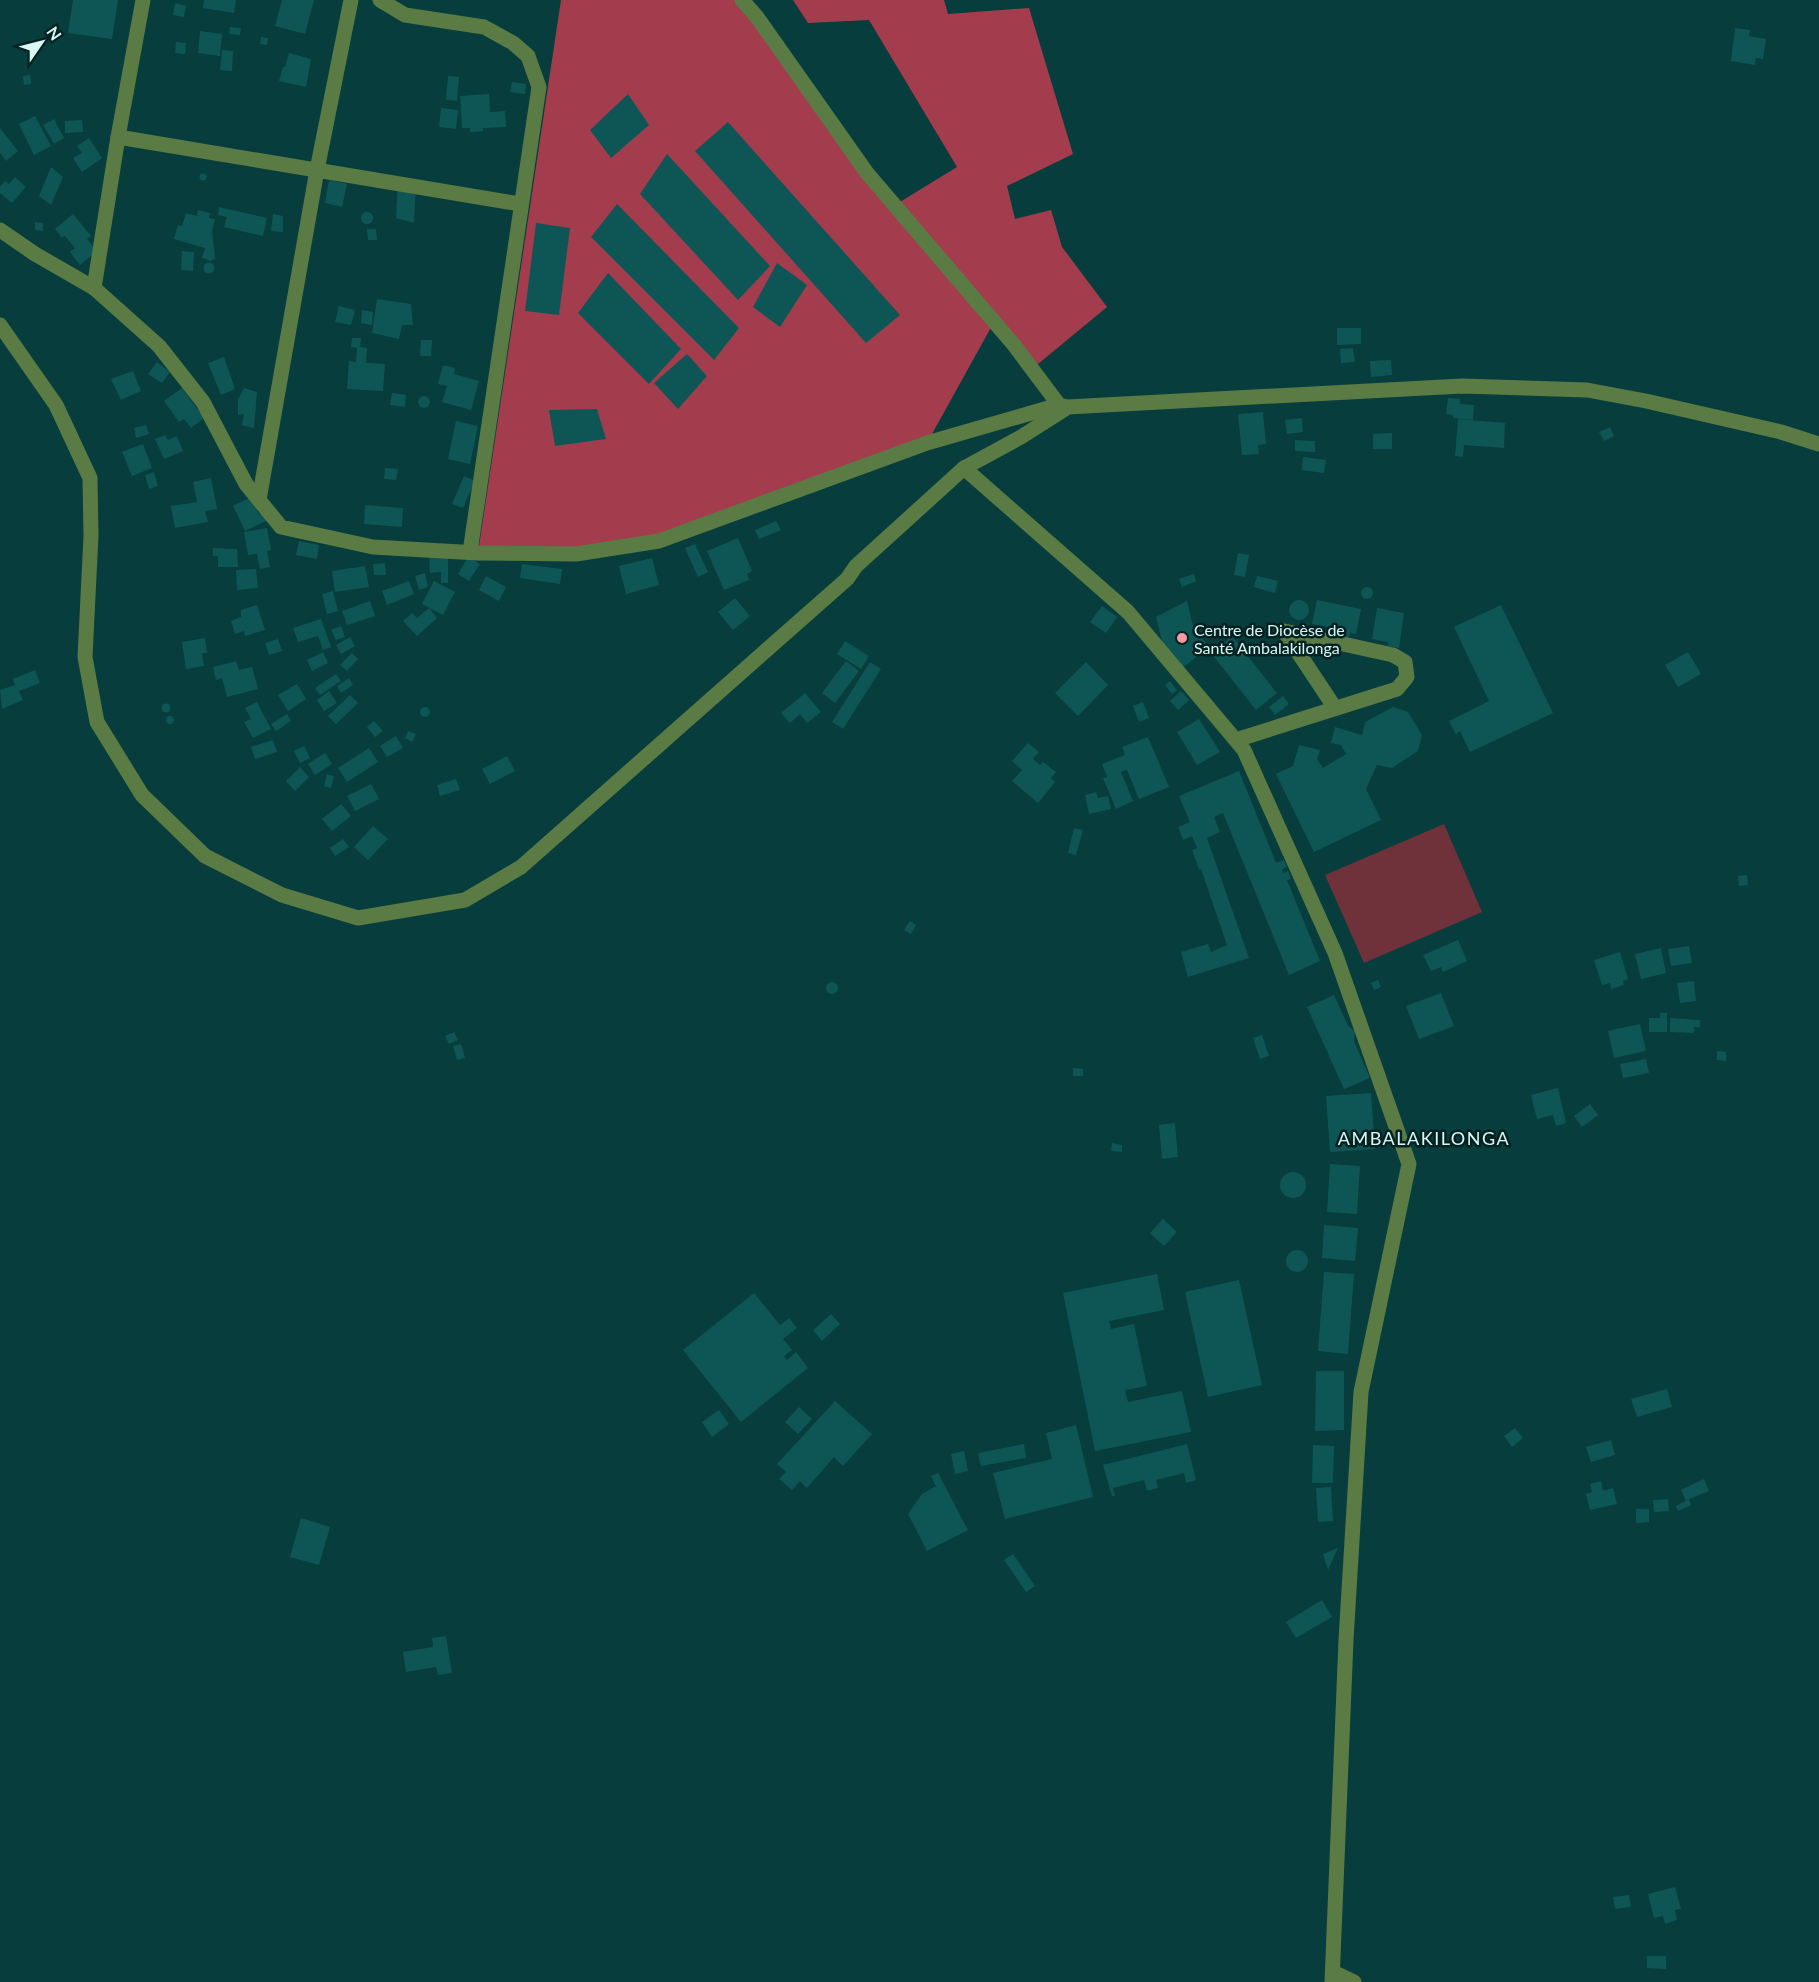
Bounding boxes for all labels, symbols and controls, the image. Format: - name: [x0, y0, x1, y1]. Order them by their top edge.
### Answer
- north arrow: [12, 12, 72, 72]
- text: N: [43, 23, 66, 44]
- place label: Centre de Diocèse de Santé Ambalakilonga: [1194, 620, 1345, 657]
- marker: Centre de Diocèse de Santé Ambalakilonga: [1175, 631, 1189, 645]
- district label: AMBALAKILONGA: [1338, 1127, 1510, 1149]

